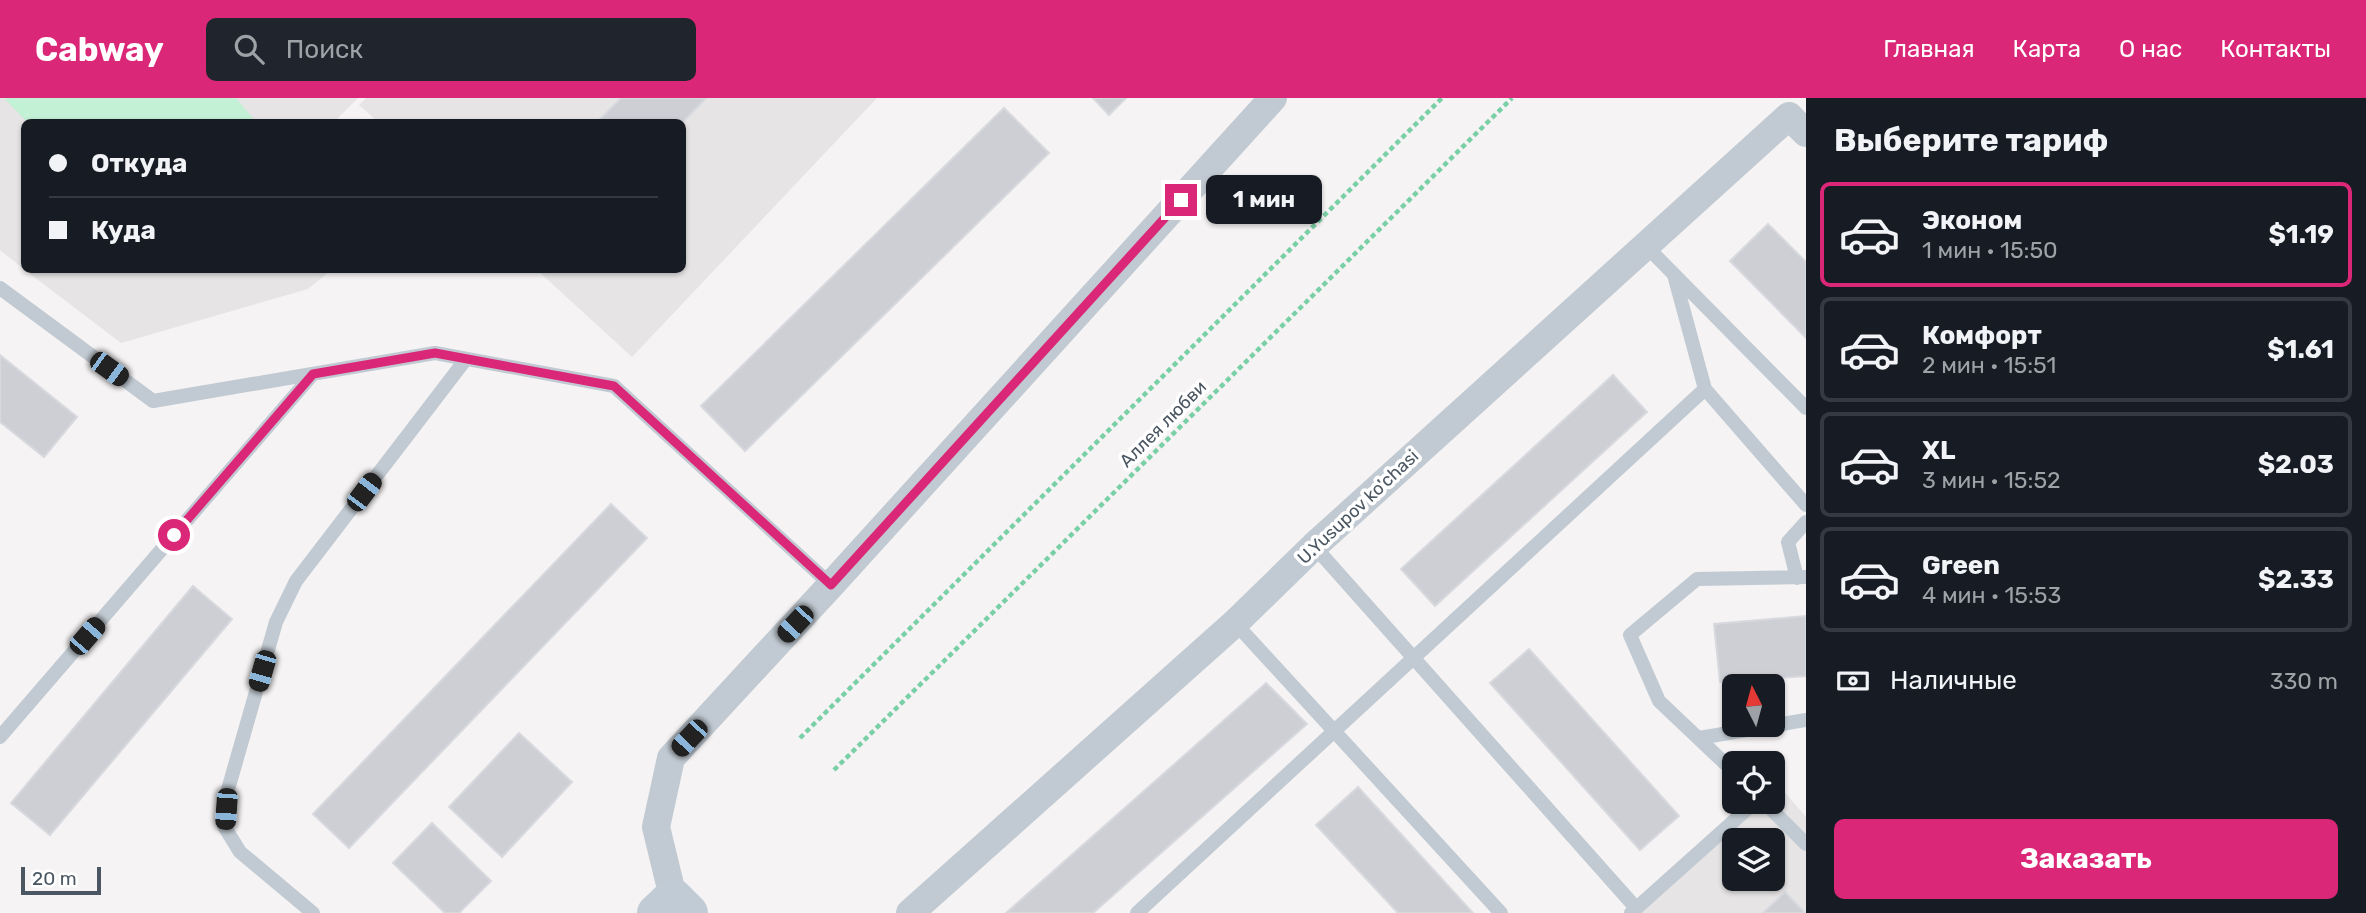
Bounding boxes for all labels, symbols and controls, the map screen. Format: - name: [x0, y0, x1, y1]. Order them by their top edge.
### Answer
- search box: [206, 18, 696, 81]
- text: Cabway: [35, 30, 164, 69]
- icon: search: [230, 30, 268, 68]
- text: Поиск: [286, 34, 363, 65]
- text: Главная: [1883, 35, 1975, 63]
- text: Карта: [2013, 35, 2081, 63]
- text: О нас: [2119, 35, 2182, 63]
- text: Контакты: [2220, 35, 2331, 63]
- text: Выберите тариф: [1834, 121, 2108, 159]
- text: Откуда: [91, 148, 187, 179]
- callout: 1 мин: [1206, 176, 1321, 224]
- route end: [1165, 184, 1197, 216]
- text: 1 мин: [1233, 185, 1295, 213]
- icon: car: [1838, 203, 1901, 266]
- text: Эконом: [1922, 205, 2022, 236]
- text: Куда: [91, 215, 156, 246]
- text: $1.19: [2268, 219, 2334, 250]
- text: 1 мин · 15:50: [1922, 236, 2058, 264]
- icon: car: [1838, 318, 1901, 381]
- text: Комфорт: [1922, 320, 2042, 351]
- text: $1.61: [2267, 334, 2334, 365]
- car: [86, 348, 133, 390]
- text: 2 мин · 15:51: [1922, 351, 2056, 379]
- street label: Аллея любви: [1115, 376, 1211, 472]
- icon: car: [1838, 433, 1901, 496]
- text: XL: [1922, 435, 1955, 466]
- street label: U.Yusupov ko'chasi: [1293, 445, 1423, 569]
- text: $2.03: [2258, 449, 2334, 480]
- text: 3 мин · 15:52: [1922, 466, 2061, 494]
- car: [343, 469, 386, 515]
- route start: [158, 519, 190, 551]
- icon: car: [1838, 548, 1901, 611]
- text: Green: [1922, 550, 2000, 581]
- text: $2.33: [2258, 564, 2334, 595]
- text: 4 мин · 15:53: [1922, 581, 2061, 609]
- car: [773, 601, 818, 647]
- car: [66, 613, 109, 659]
- car: [247, 648, 278, 694]
- icon: cash: [1834, 662, 1872, 700]
- text: Наличные: [1890, 665, 2017, 696]
- text: 330 m: [2270, 667, 2338, 695]
- north arrow: [1722, 674, 1785, 737]
- map controls: [1722, 674, 1785, 891]
- car: [667, 715, 712, 761]
- button: locate: [1722, 751, 1785, 814]
- car: [215, 787, 238, 831]
- button: Заказать: [1834, 819, 2338, 899]
- button: layers: [1722, 828, 1785, 891]
- scale bar: [21, 864, 102, 896]
- text: 20 m: [32, 867, 77, 890]

